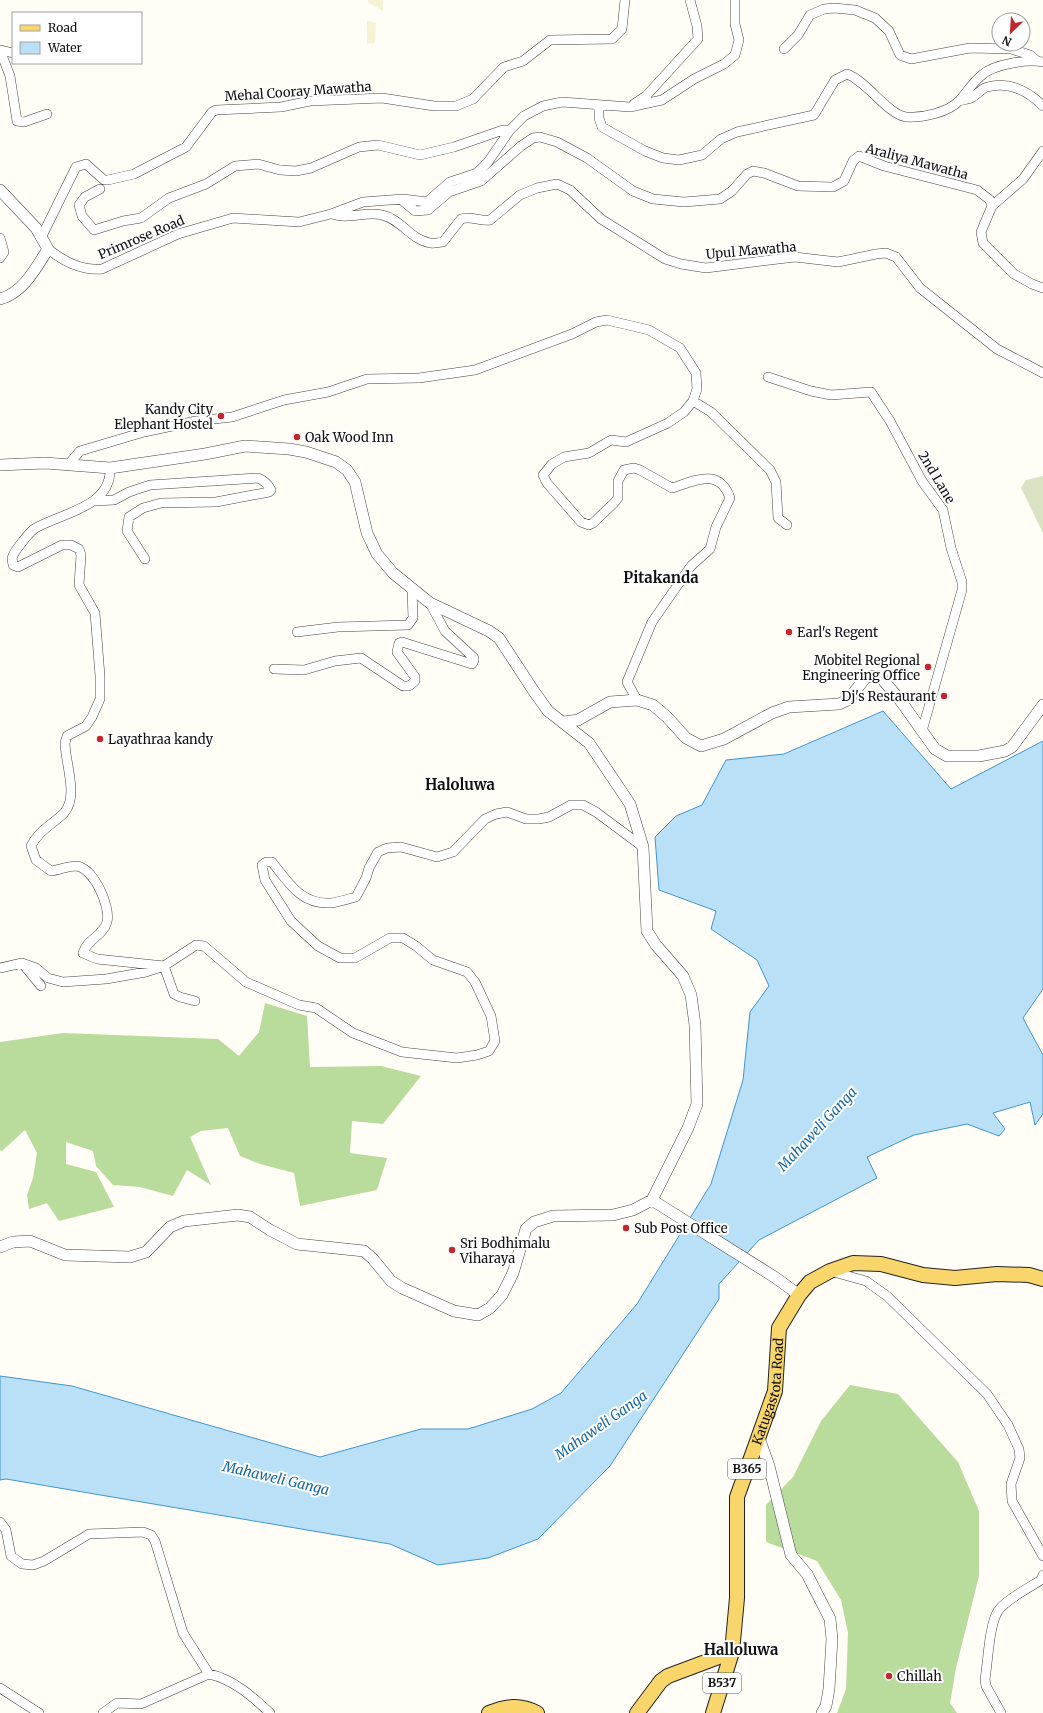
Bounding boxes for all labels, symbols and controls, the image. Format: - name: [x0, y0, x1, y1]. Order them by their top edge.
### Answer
- legend: [12, 12, 142, 64]
- north arrow: [991, 12, 1031, 52]
- text: Road: [48, 20, 77, 35]
- text: N: [1000, 33, 1014, 49]
- text: Water: [47, 40, 83, 55]
- street label: Mehal Cooray Mawatha: [224, 78, 372, 105]
- street label: Araliya Mawatha: [863, 139, 970, 183]
- street label: Primrose Road: [95, 212, 187, 263]
- street label: Upul Mawatha: [705, 238, 797, 263]
- place label: Kandy City Elephant Hostel: [114, 401, 213, 433]
- marker: Kandy City Elephant Hostel: [216, 411, 226, 421]
- place label: Oak Wood Inn: [305, 429, 394, 446]
- marker: Oak Wood Inn: [292, 432, 302, 442]
- street label: 2nd Lane: [914, 448, 959, 507]
- district label: Pitakanda: [623, 568, 699, 587]
- place label: Earl's Regent: [797, 624, 878, 641]
- marker: Earl's Regent: [784, 627, 794, 637]
- place label: Mobitel Regional Engineering Office: [802, 652, 920, 684]
- marker: Mobitel Regional Engineering Office: [923, 662, 933, 672]
- place label: Dj's Restaurant: [842, 688, 936, 705]
- marker: Dj's Restaurant: [939, 691, 949, 701]
- place label: Layathraa kandy: [108, 731, 214, 748]
- marker: Layathraa kandy: [95, 734, 105, 744]
- district label: Haloluwa: [425, 775, 495, 794]
- water label: Mahaweli Ganga: [773, 1083, 861, 1176]
- place label: Sub Post Office: [634, 1220, 728, 1237]
- marker: Sub Post Office: [621, 1223, 631, 1233]
- place label: Sri Bodhimalu Viharaya: [459, 1235, 550, 1267]
- marker: Sri Bodhimalu Viharaya: [447, 1245, 457, 1255]
- street label: Katugastota Road: [748, 1337, 787, 1447]
- water label: Mahaweli Ganga: [550, 1386, 651, 1464]
- water label: Mahaweli Ganga: [220, 1457, 331, 1499]
- road number: B365: [728, 1459, 766, 1479]
- district label: Halloluwa: [704, 1640, 779, 1659]
- place label: Chillah: [897, 1668, 942, 1685]
- marker: Chillah: [884, 1671, 894, 1681]
- road number: B537: [703, 1673, 741, 1693]

